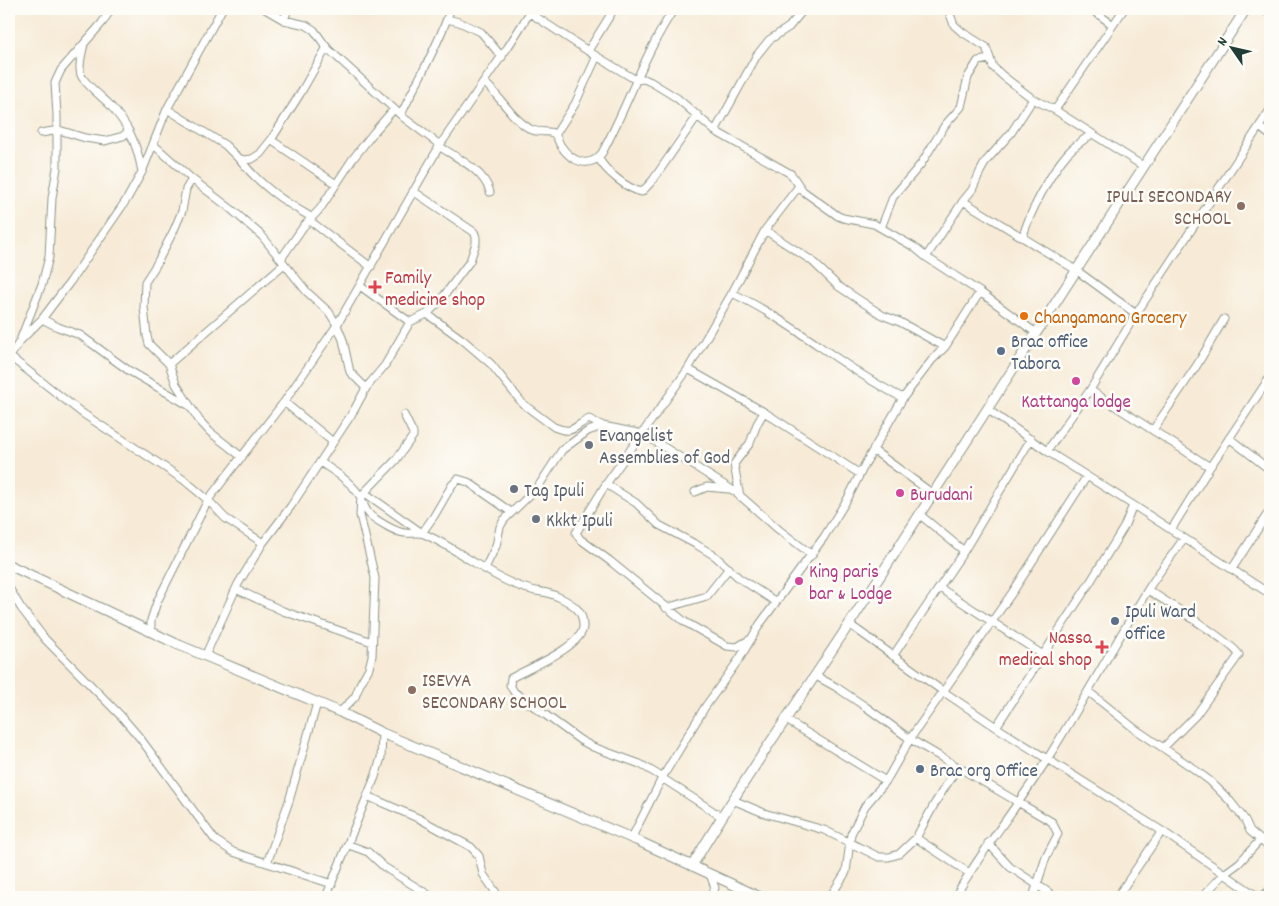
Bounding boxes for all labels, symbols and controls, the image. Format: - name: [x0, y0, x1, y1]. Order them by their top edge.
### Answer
- north arrow: [1206, 22, 1256, 72]
- text: N: [1213, 33, 1233, 50]
- place label: IPULI SECONDARY SCHOOL: [1106, 185, 1232, 234]
- marker: IPULI SECONDARY SCHOOL: [1235, 200, 1247, 212]
- place label: Family medicine shop: [385, 266, 485, 315]
- marker: Family medicine shop: [369, 281, 381, 293]
- place label: Changamano Grocery: [1034, 306, 1187, 333]
- marker: Changamano Grocery: [1018, 310, 1030, 322]
- place label: Brac office Tabora: [1011, 330, 1088, 379]
- marker: Brac office Tabora: [995, 345, 1007, 357]
- marker: Kattanga lodge: [1070, 375, 1082, 387]
- place label: Kattanga lodge: [1021, 390, 1131, 417]
- place label: Evangelist Assemblies of God: [599, 424, 730, 473]
- marker: Evangelist Assemblies of God: [583, 439, 595, 451]
- place label: Tag Ipuli: [524, 479, 585, 506]
- marker: Tag Ipuli: [508, 483, 520, 495]
- place label: Burudani: [910, 483, 973, 510]
- marker: Burudani: [894, 487, 906, 499]
- place label: Kkkt Ipuli: [546, 509, 613, 536]
- marker: Kkkt Ipuli: [530, 513, 542, 525]
- place label: King paris bar & Lodge: [809, 560, 892, 609]
- marker: King paris bar & Lodge: [793, 575, 805, 587]
- place label: Ipuli Ward office: [1125, 600, 1196, 649]
- marker: Ipuli Ward office: [1109, 615, 1121, 627]
- place label: Nassa medical shop: [999, 626, 1093, 675]
- marker: Nassa medical shop: [1096, 641, 1108, 653]
- place label: ISEVYA SECONDARY SCHOOL: [422, 669, 567, 718]
- marker: ISEVYA SECONDARY SCHOOL: [406, 684, 418, 696]
- place label: Brac org Office: [930, 759, 1038, 786]
- marker: Brac org Office: [914, 763, 926, 775]

